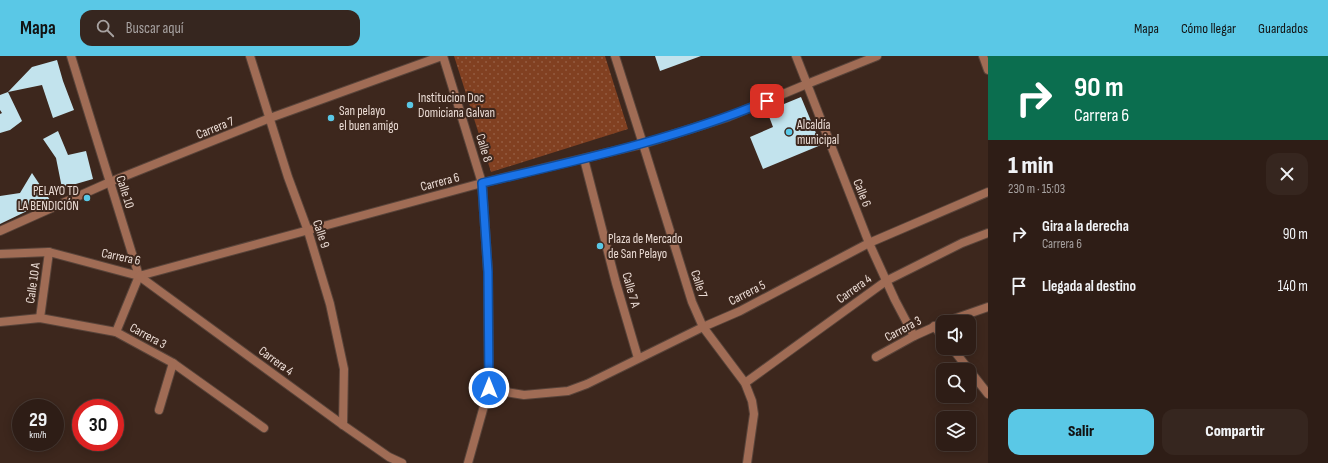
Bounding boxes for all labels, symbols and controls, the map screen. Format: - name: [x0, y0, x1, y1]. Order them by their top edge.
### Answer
- search box: [80, 10, 360, 46]
- text: Mapa: [20, 17, 56, 40]
- icon: search: [94, 17, 116, 39]
- text: Buscar aquí: [126, 19, 183, 38]
- text: Mapa: [1134, 20, 1159, 37]
- text: Cómo llegar: [1181, 20, 1236, 37]
- text: Guardados: [1258, 20, 1308, 37]
- text: 90 m: [1074, 71, 1124, 104]
- icon: right: [1008, 72, 1060, 124]
- pin: [750, 84, 784, 118]
- place label: Institucion Doc Domiciana Galvan: [418, 90, 495, 121]
- icon: arrive: [756, 90, 778, 112]
- marker: Institucion Doc Domiciana Galvan: [405, 100, 415, 110]
- place label: San pelayo el buen amigo: [339, 103, 399, 134]
- text: Carrera 6: [1074, 105, 1129, 126]
- street label: Carrera 7: [194, 113, 237, 143]
- marker: San pelayo el buen amigo: [326, 113, 336, 123]
- place label: Alcaldía municipal: [796, 117, 839, 148]
- marker: Alcaldía municipal: [784, 127, 794, 137]
- street label: Calle 8: [472, 132, 496, 164]
- text: 1 min: [1008, 151, 1054, 180]
- button: close: [1266, 153, 1308, 195]
- street label: Carrera 6: [419, 169, 462, 195]
- street label: Calle 10: [112, 174, 138, 211]
- street label: Calle 6: [849, 177, 875, 210]
- text: 230 m · 15:03: [1008, 181, 1065, 197]
- place label: PELAYO TD LA BENDICIÓN: [18, 183, 79, 214]
- marker: PELAYO TD LA BENDICIÓN: [82, 193, 92, 203]
- text: Gira a la derecha: [1042, 217, 1129, 236]
- street label: Calle 9: [309, 218, 333, 250]
- icon: right: [1008, 223, 1030, 245]
- text: 90 m: [1283, 225, 1308, 244]
- place label: Plaza de Mercado de San Pelayo: [608, 231, 683, 262]
- text: Carrera 6: [1042, 236, 1082, 252]
- marker: Plaza de Mercado de San Pelayo: [595, 241, 605, 251]
- street label: Carrera 6: [100, 245, 142, 269]
- street label: Calle 10 A: [22, 261, 44, 305]
- street label: Calle 7: [687, 268, 711, 301]
- street label: Calle 7 A: [618, 270, 644, 310]
- street label: Carrera 4: [833, 271, 875, 307]
- icon: arrive: [1008, 275, 1030, 297]
- street label: Carrera 5: [726, 277, 768, 309]
- text: Llegada al destino: [1042, 277, 1136, 296]
- text: 140 m: [1278, 277, 1308, 296]
- street label: Carrera 3: [882, 313, 924, 345]
- map controls: [936, 315, 976, 451]
- button: sound: [936, 315, 976, 355]
- street label: Carrera 3: [127, 320, 169, 352]
- street label: Carrera 4: [255, 343, 297, 379]
- button: search: [936, 363, 976, 403]
- position arrow: [468, 367, 510, 409]
- speed limit sign: 30: [72, 399, 124, 451]
- text: 29: [29, 408, 47, 432]
- button: Salir: [1008, 409, 1154, 455]
- button: Compartir: [1162, 409, 1308, 455]
- button: layers: [936, 411, 976, 451]
- text: km/h: [29, 429, 47, 441]

